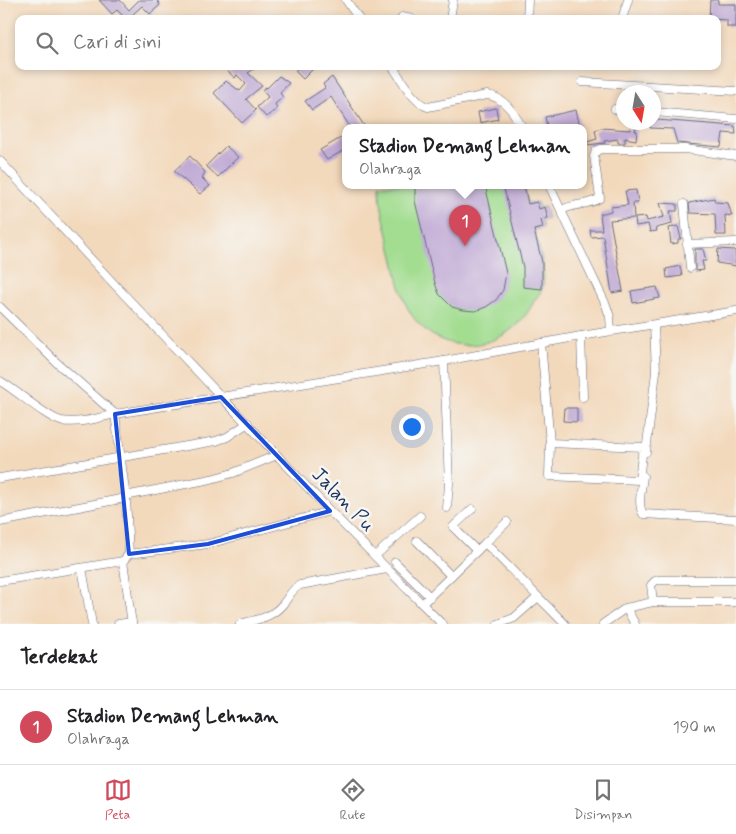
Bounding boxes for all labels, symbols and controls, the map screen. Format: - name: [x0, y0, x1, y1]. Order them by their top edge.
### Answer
- search box: [15, 15, 721, 70]
- icon: search: [33, 29, 61, 57]
- text: Cari di sini: [73, 30, 161, 55]
- north arrow: [616, 85, 661, 130]
- popup: [342, 124, 587, 189]
- text: Stadion Demang Lehman: [359, 134, 570, 159]
- text: Olahraga: [359, 159, 422, 180]
- pin: 1: [449, 205, 481, 246]
- your location: [399, 414, 425, 440]
- street label: Jalan Pu: [305, 462, 381, 538]
- text: Terdekat: [20, 643, 98, 671]
- text: Stadion Demang Lehman: [67, 704, 278, 729]
- text: 1: [32, 717, 40, 738]
- text: 190 m: [673, 717, 716, 738]
- text: Olahraga: [67, 729, 130, 750]
- tab: Peta: [104, 776, 132, 824]
- tab: Rute: [339, 776, 367, 824]
- tab: Disimpan: [574, 776, 632, 824]

